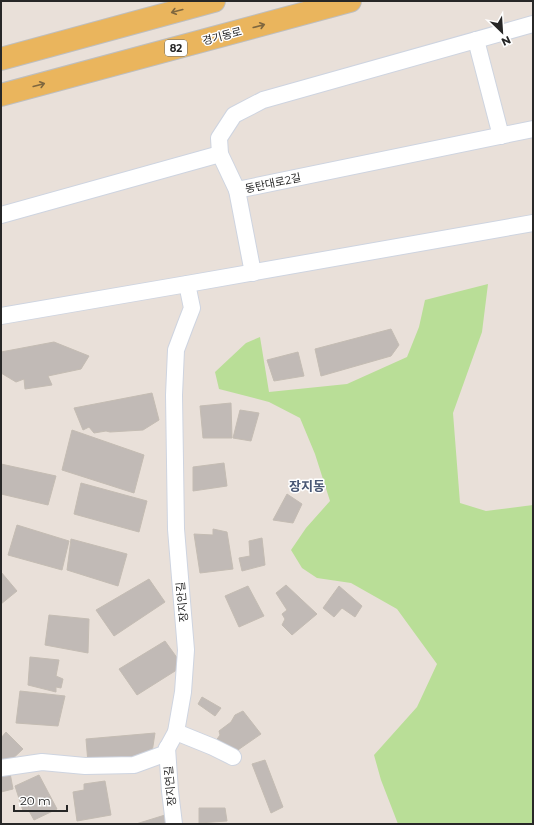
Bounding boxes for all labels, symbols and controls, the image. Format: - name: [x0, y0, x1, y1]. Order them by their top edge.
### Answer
- one-way arrow: [170, 8, 183, 15]
- north arrow: [482, 12, 522, 52]
- one-way arrow: [252, 21, 265, 29]
- street label: 경기동로: [201, 24, 243, 48]
- text: N: [499, 33, 513, 49]
- road number: 82: [165, 40, 187, 56]
- one-way arrow: [32, 81, 45, 88]
- street label: 동탄대로2길: [244, 170, 302, 196]
- district label: 장지동: [289, 478, 325, 494]
- street label: 장지안길: [173, 581, 191, 623]
- street label: 장지연길: [161, 765, 179, 807]
- scale bar: [14, 787, 67, 813]
- text: 20 m: [20, 793, 51, 808]

